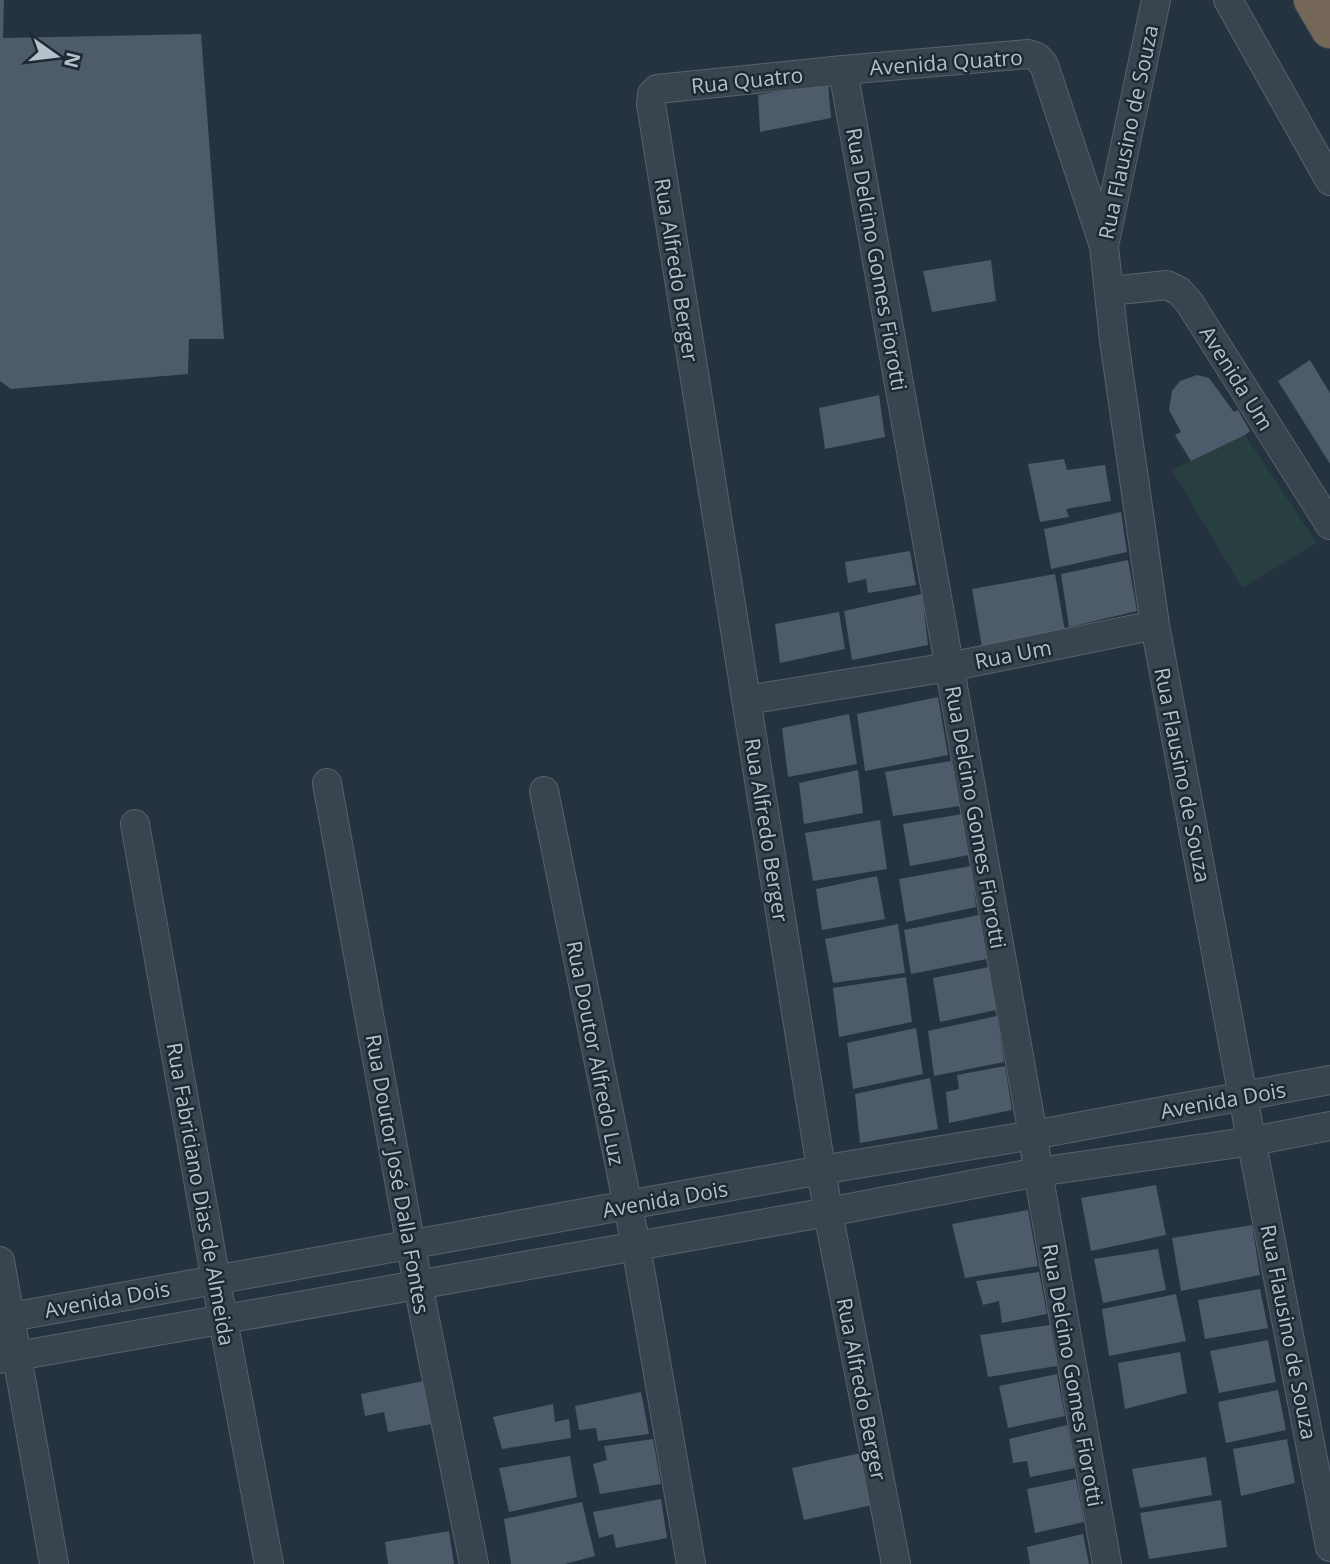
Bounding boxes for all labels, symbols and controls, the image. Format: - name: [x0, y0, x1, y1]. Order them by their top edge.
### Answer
- north arrow: [21, 21, 91, 91]
- street label: Rua Flausino de Souza: [1092, 22, 1164, 242]
- street label: Avenida Quatro: [869, 43, 1023, 81]
- text: N: [58, 49, 87, 71]
- street label: Rua Quatro: [690, 60, 804, 100]
- street label: Rua Delcino Gomes Fiorotti: [840, 125, 914, 393]
- street label: Rua Alfredo Berger: [649, 176, 705, 364]
- street label: Avenida Um: [1194, 320, 1280, 436]
- street label: Rua Um: [972, 633, 1054, 675]
- street label: Rua Flausino de Souza: [1148, 665, 1218, 885]
- street label: Rua Delcino Gomes Fiorotti: [939, 683, 1013, 951]
- street label: Rua Alfredo Berger: [739, 736, 795, 924]
- street label: Rua Doutor Alfredo Luz: [560, 938, 632, 1168]
- street label: Rua Doutor José Dalla Fontes: [360, 1032, 436, 1316]
- street label: Rua Fabriciano Dias de Almeida: [161, 1040, 241, 1348]
- street label: Avenida Dois: [1158, 1075, 1288, 1125]
- street label: Avenida Dois: [600, 1174, 730, 1224]
- street label: Rua Flausino de Souza: [1254, 1222, 1324, 1442]
- street label: Rua Delcino Gomes Fiorotti: [1036, 1241, 1110, 1509]
- street label: Avenida Dois: [42, 1274, 172, 1324]
- street label: Rua Alfredo Berger: [831, 1295, 894, 1483]

